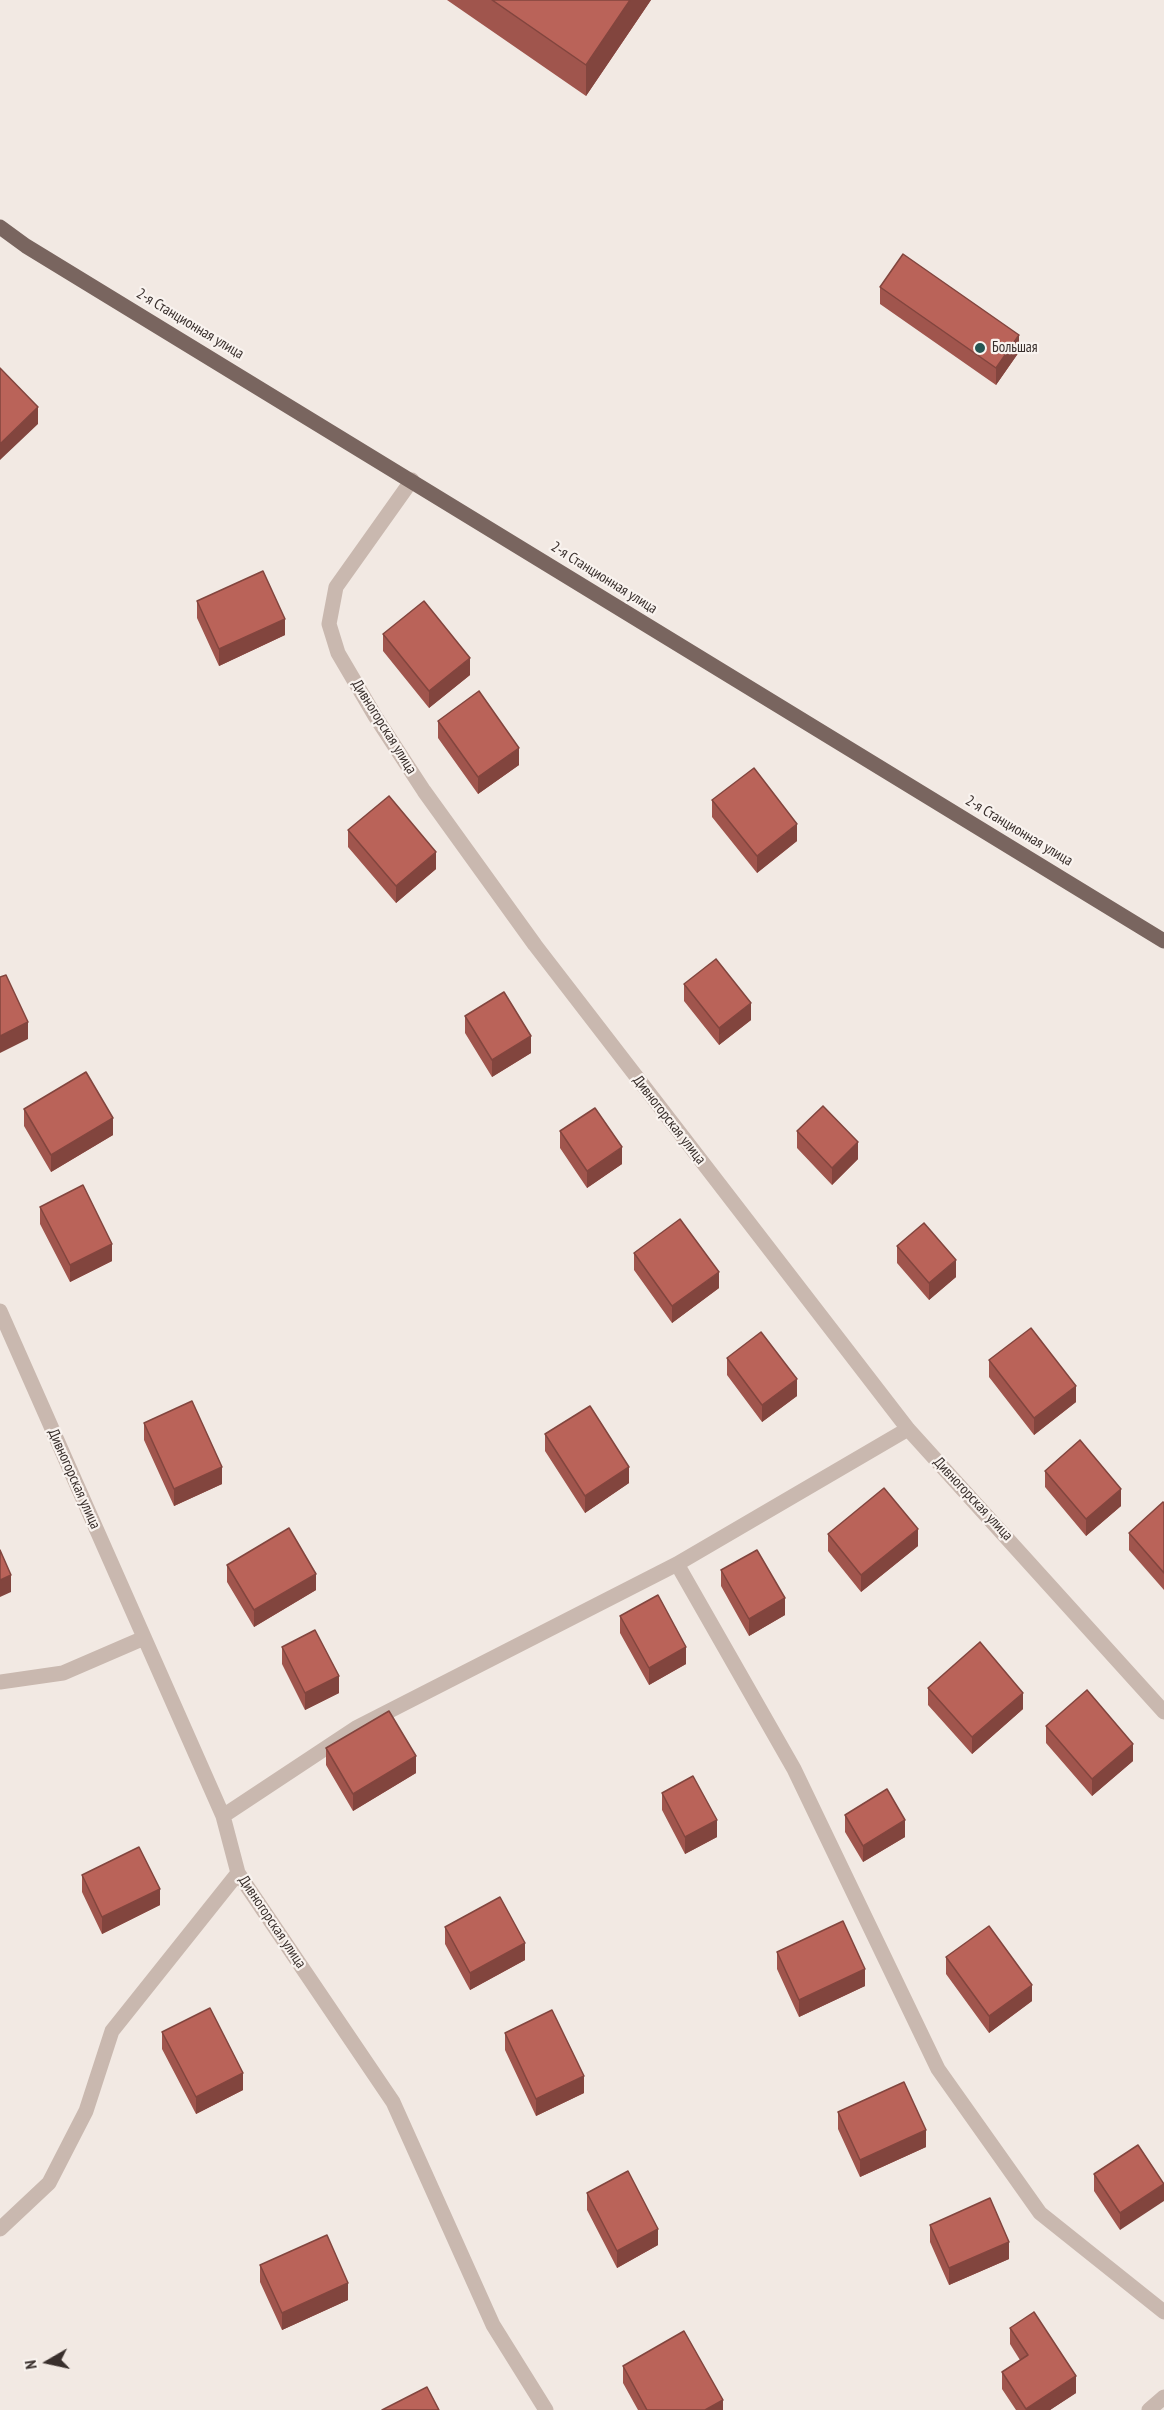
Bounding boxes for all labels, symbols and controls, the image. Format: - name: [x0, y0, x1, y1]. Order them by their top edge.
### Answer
- street label: 2-я Станционная улица: [133, 285, 247, 363]
- place label: Большая: [992, 339, 1038, 357]
- marker: Большая: [973, 341, 987, 355]
- street label: 2-я Станционная улица: [548, 538, 660, 618]
- street label: Дивногорская улица: [348, 676, 420, 778]
- street label: 2-я Станционная улица: [962, 792, 1076, 870]
- street label: Дивногорская улица: [629, 1072, 709, 1168]
- street label: Дивногорская улица: [44, 1426, 104, 1532]
- street label: Дивногорская улица: [930, 1453, 1016, 1545]
- street label: Дивногорская улица: [234, 1872, 310, 1972]
- north arrow: [18, 2332, 78, 2392]
- text: N: [20, 2359, 41, 2371]

